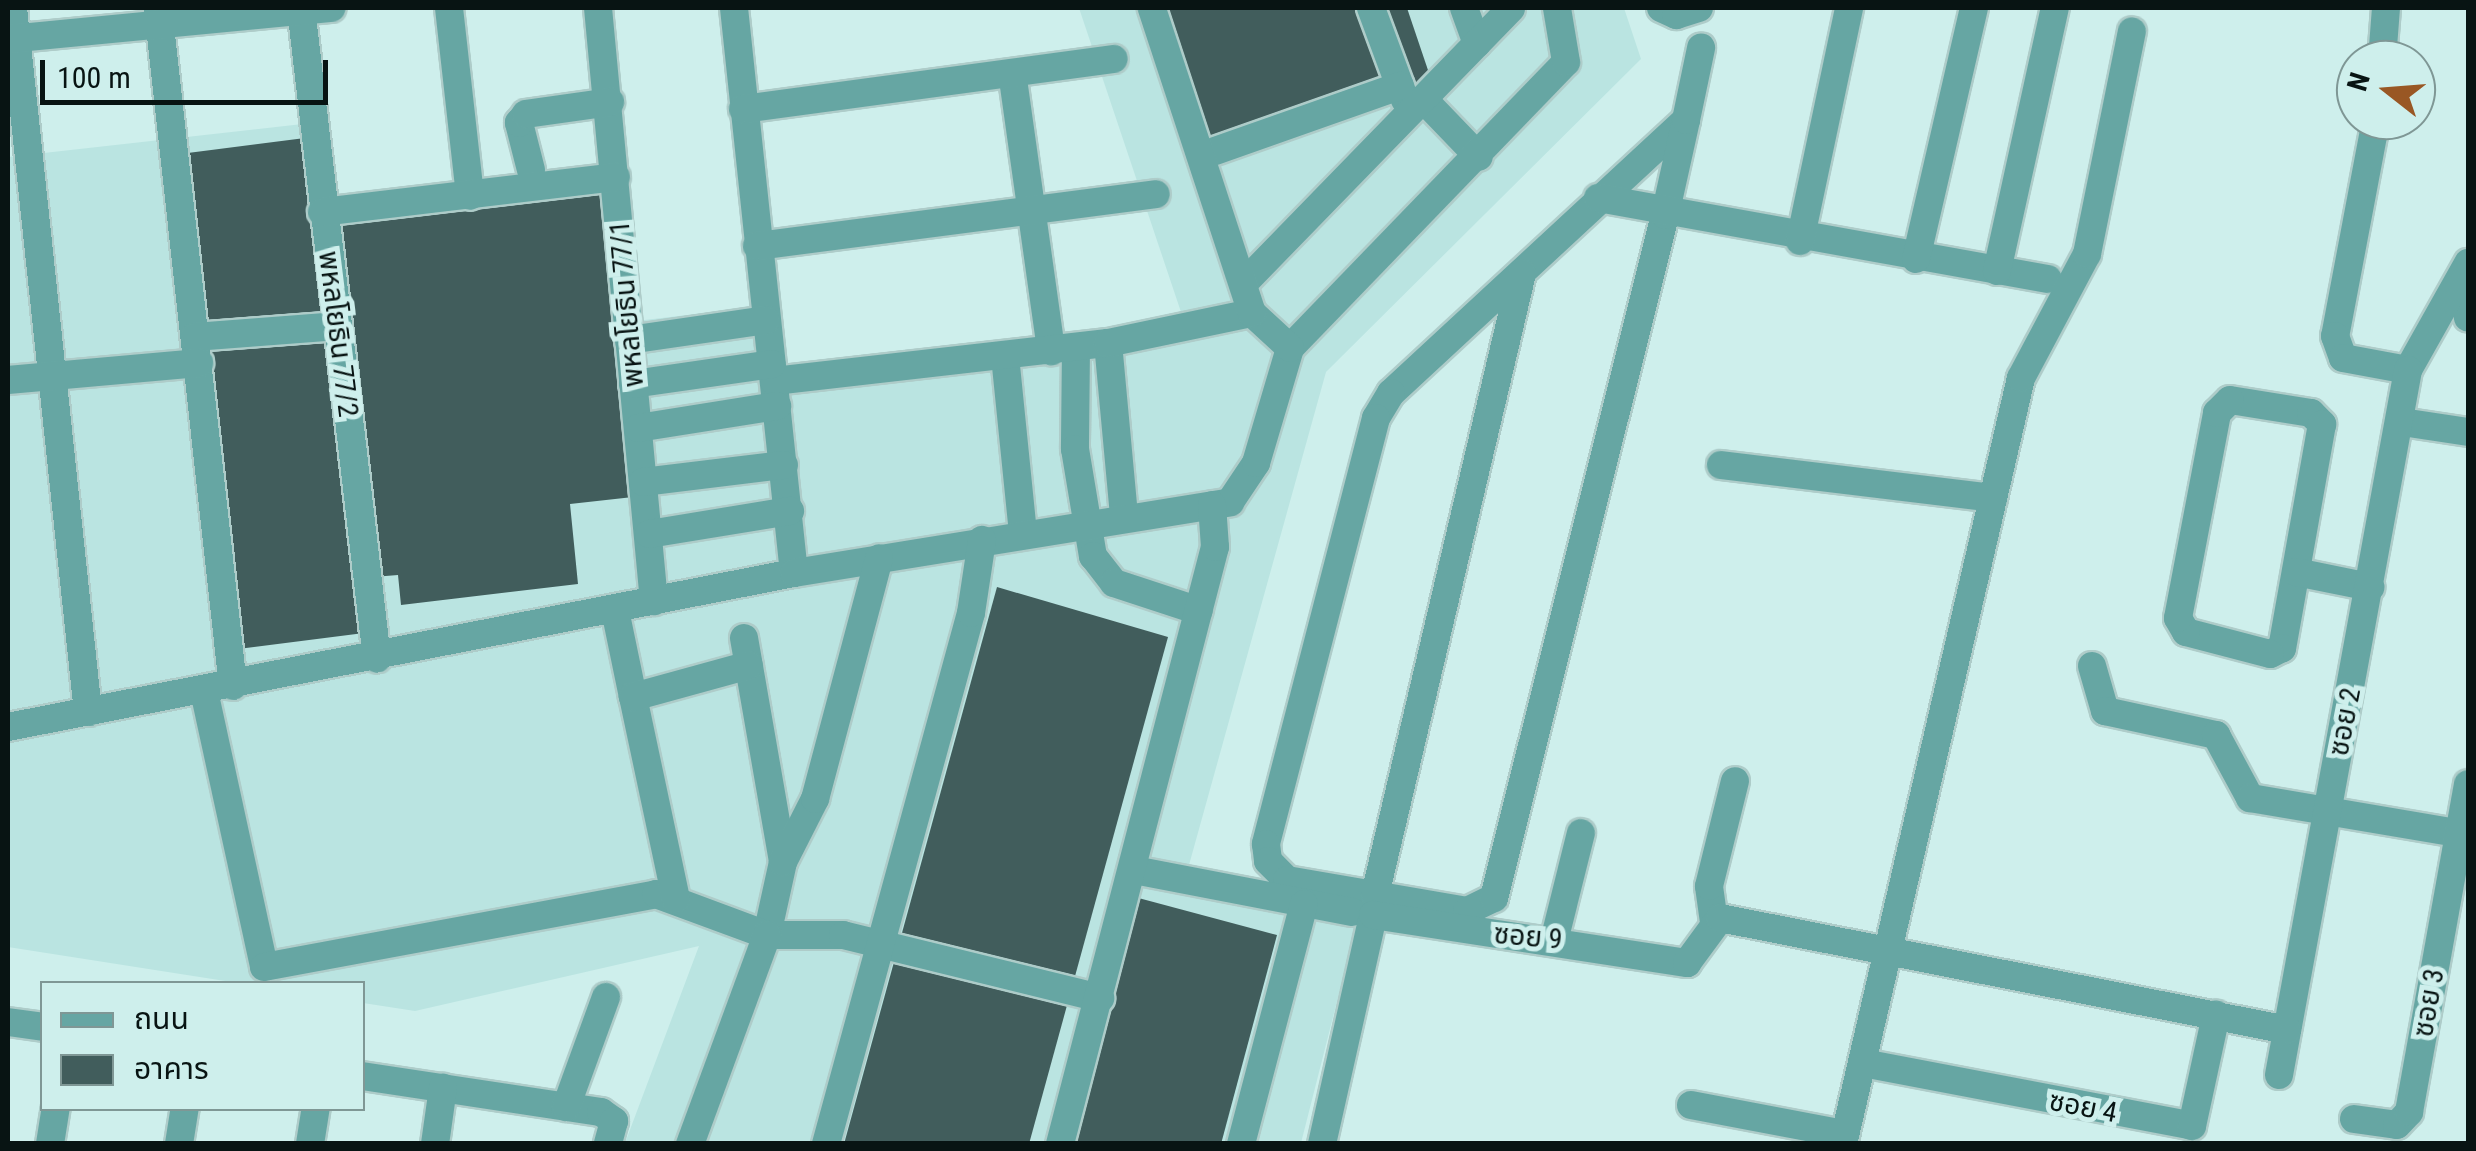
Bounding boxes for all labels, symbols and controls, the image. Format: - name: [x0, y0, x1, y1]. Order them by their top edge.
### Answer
- scale bar: [45, 40, 332, 102]
- north arrow: [2336, 40, 2436, 140]
- text: 100 m: [57, 60, 131, 95]
- text: N: [2340, 69, 2377, 95]
- street label: พหลโยธิน 77/1: [603, 219, 651, 389]
- street label: พหลโยธิน 77/2: [311, 249, 365, 419]
- street label: ซอย 2: [2322, 685, 2368, 759]
- street label: ซอย 9: [1492, 917, 1564, 957]
- street label: ซอย 3: [2407, 966, 2451, 1040]
- legend: [40, 981, 365, 1111]
- text: ถนน: [134, 1001, 189, 1036]
- text: อาคาร: [134, 1051, 209, 1086]
- street label: ซอย 4: [2046, 1084, 2120, 1130]

